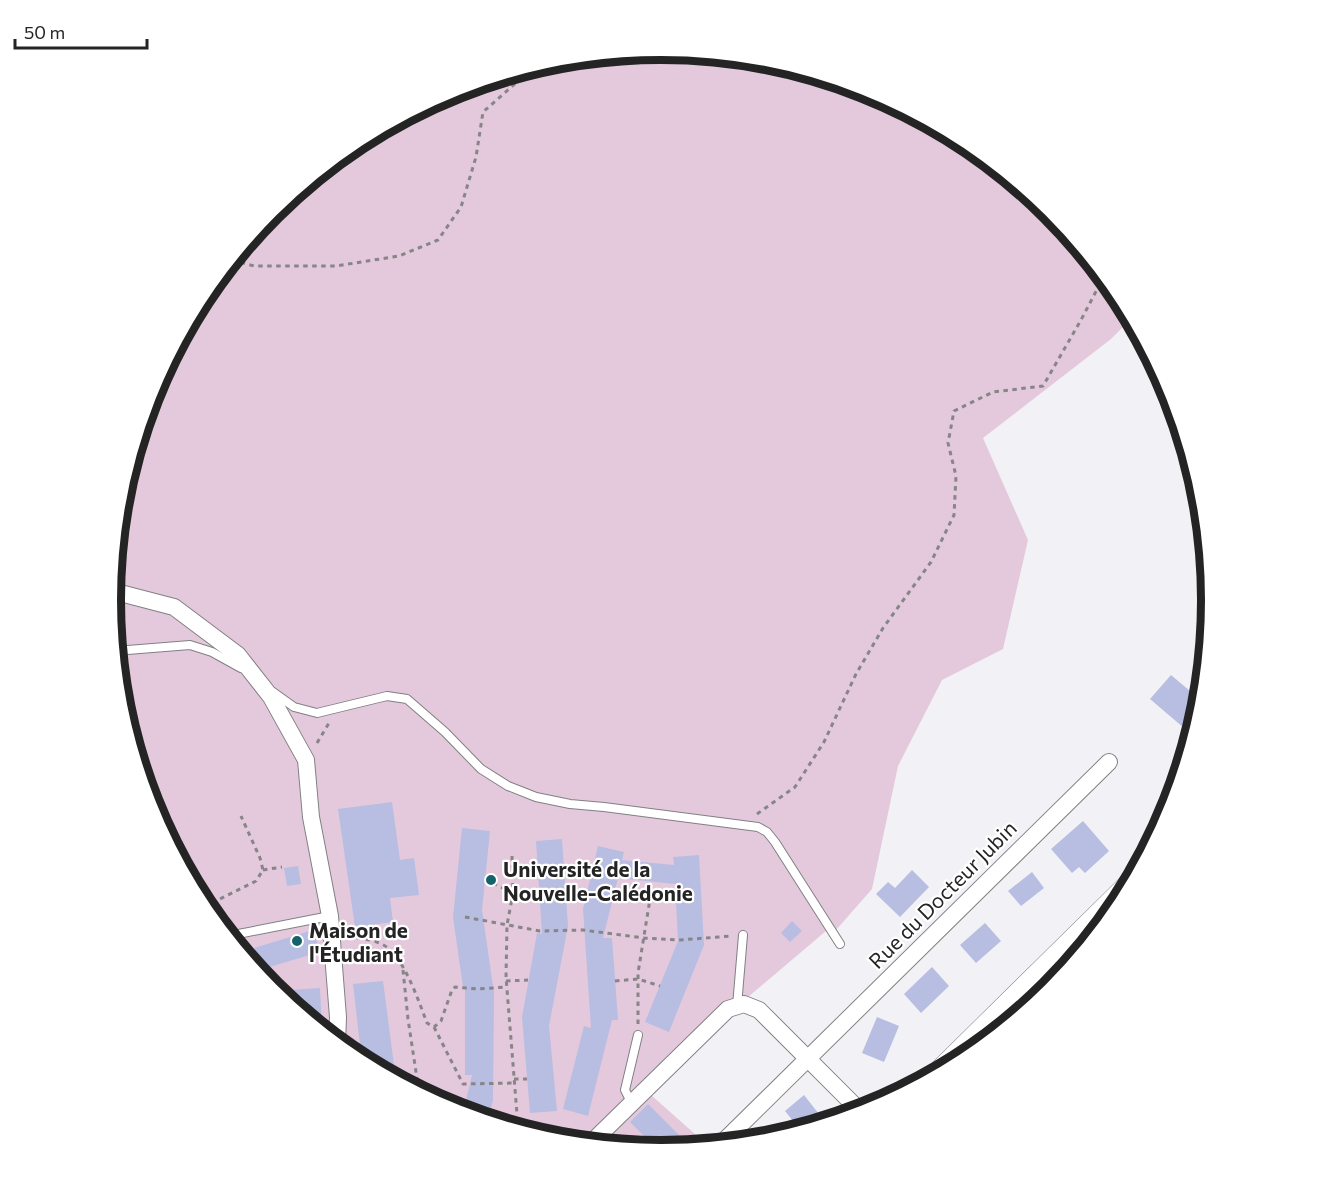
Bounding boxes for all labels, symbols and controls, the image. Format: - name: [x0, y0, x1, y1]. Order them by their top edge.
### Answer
- scale bar: [15, 12, 147, 50]
- text: 50 m: [24, 21, 65, 43]
- street label: Rue du Docteur Jubin: [863, 815, 1021, 973]
- place label: Université de la Nouvelle-Calédonie: [503, 856, 693, 905]
- marker: Université de la Nouvelle-Calédonie: [484, 873, 498, 887]
- place label: Maison de l'Étudiant: [309, 917, 408, 966]
- marker: Maison de l'Étudiant: [290, 934, 304, 948]

